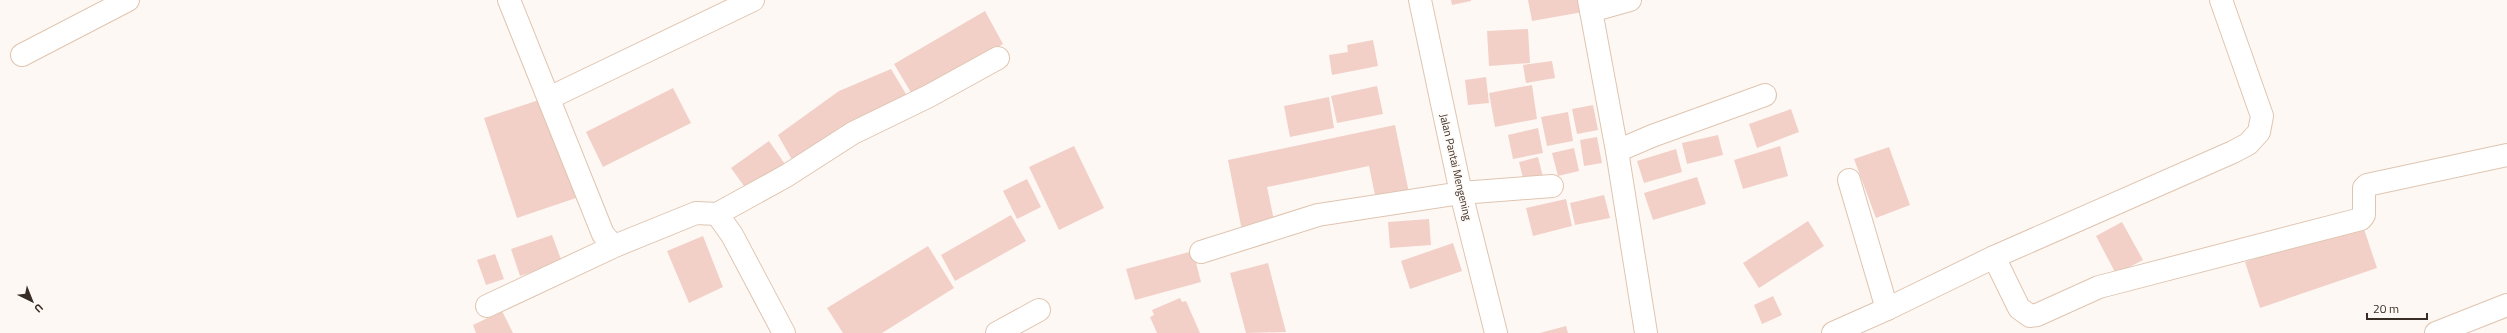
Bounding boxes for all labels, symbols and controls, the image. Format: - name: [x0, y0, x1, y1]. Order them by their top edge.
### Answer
- street label: Jalan Pantai Mengening: [1436, 112, 1476, 222]
- north arrow: [12, 281, 52, 321]
- scale bar: [2367, 295, 2427, 321]
- text: 20 m: [2373, 299, 2399, 318]
- text: U: [31, 300, 47, 317]

